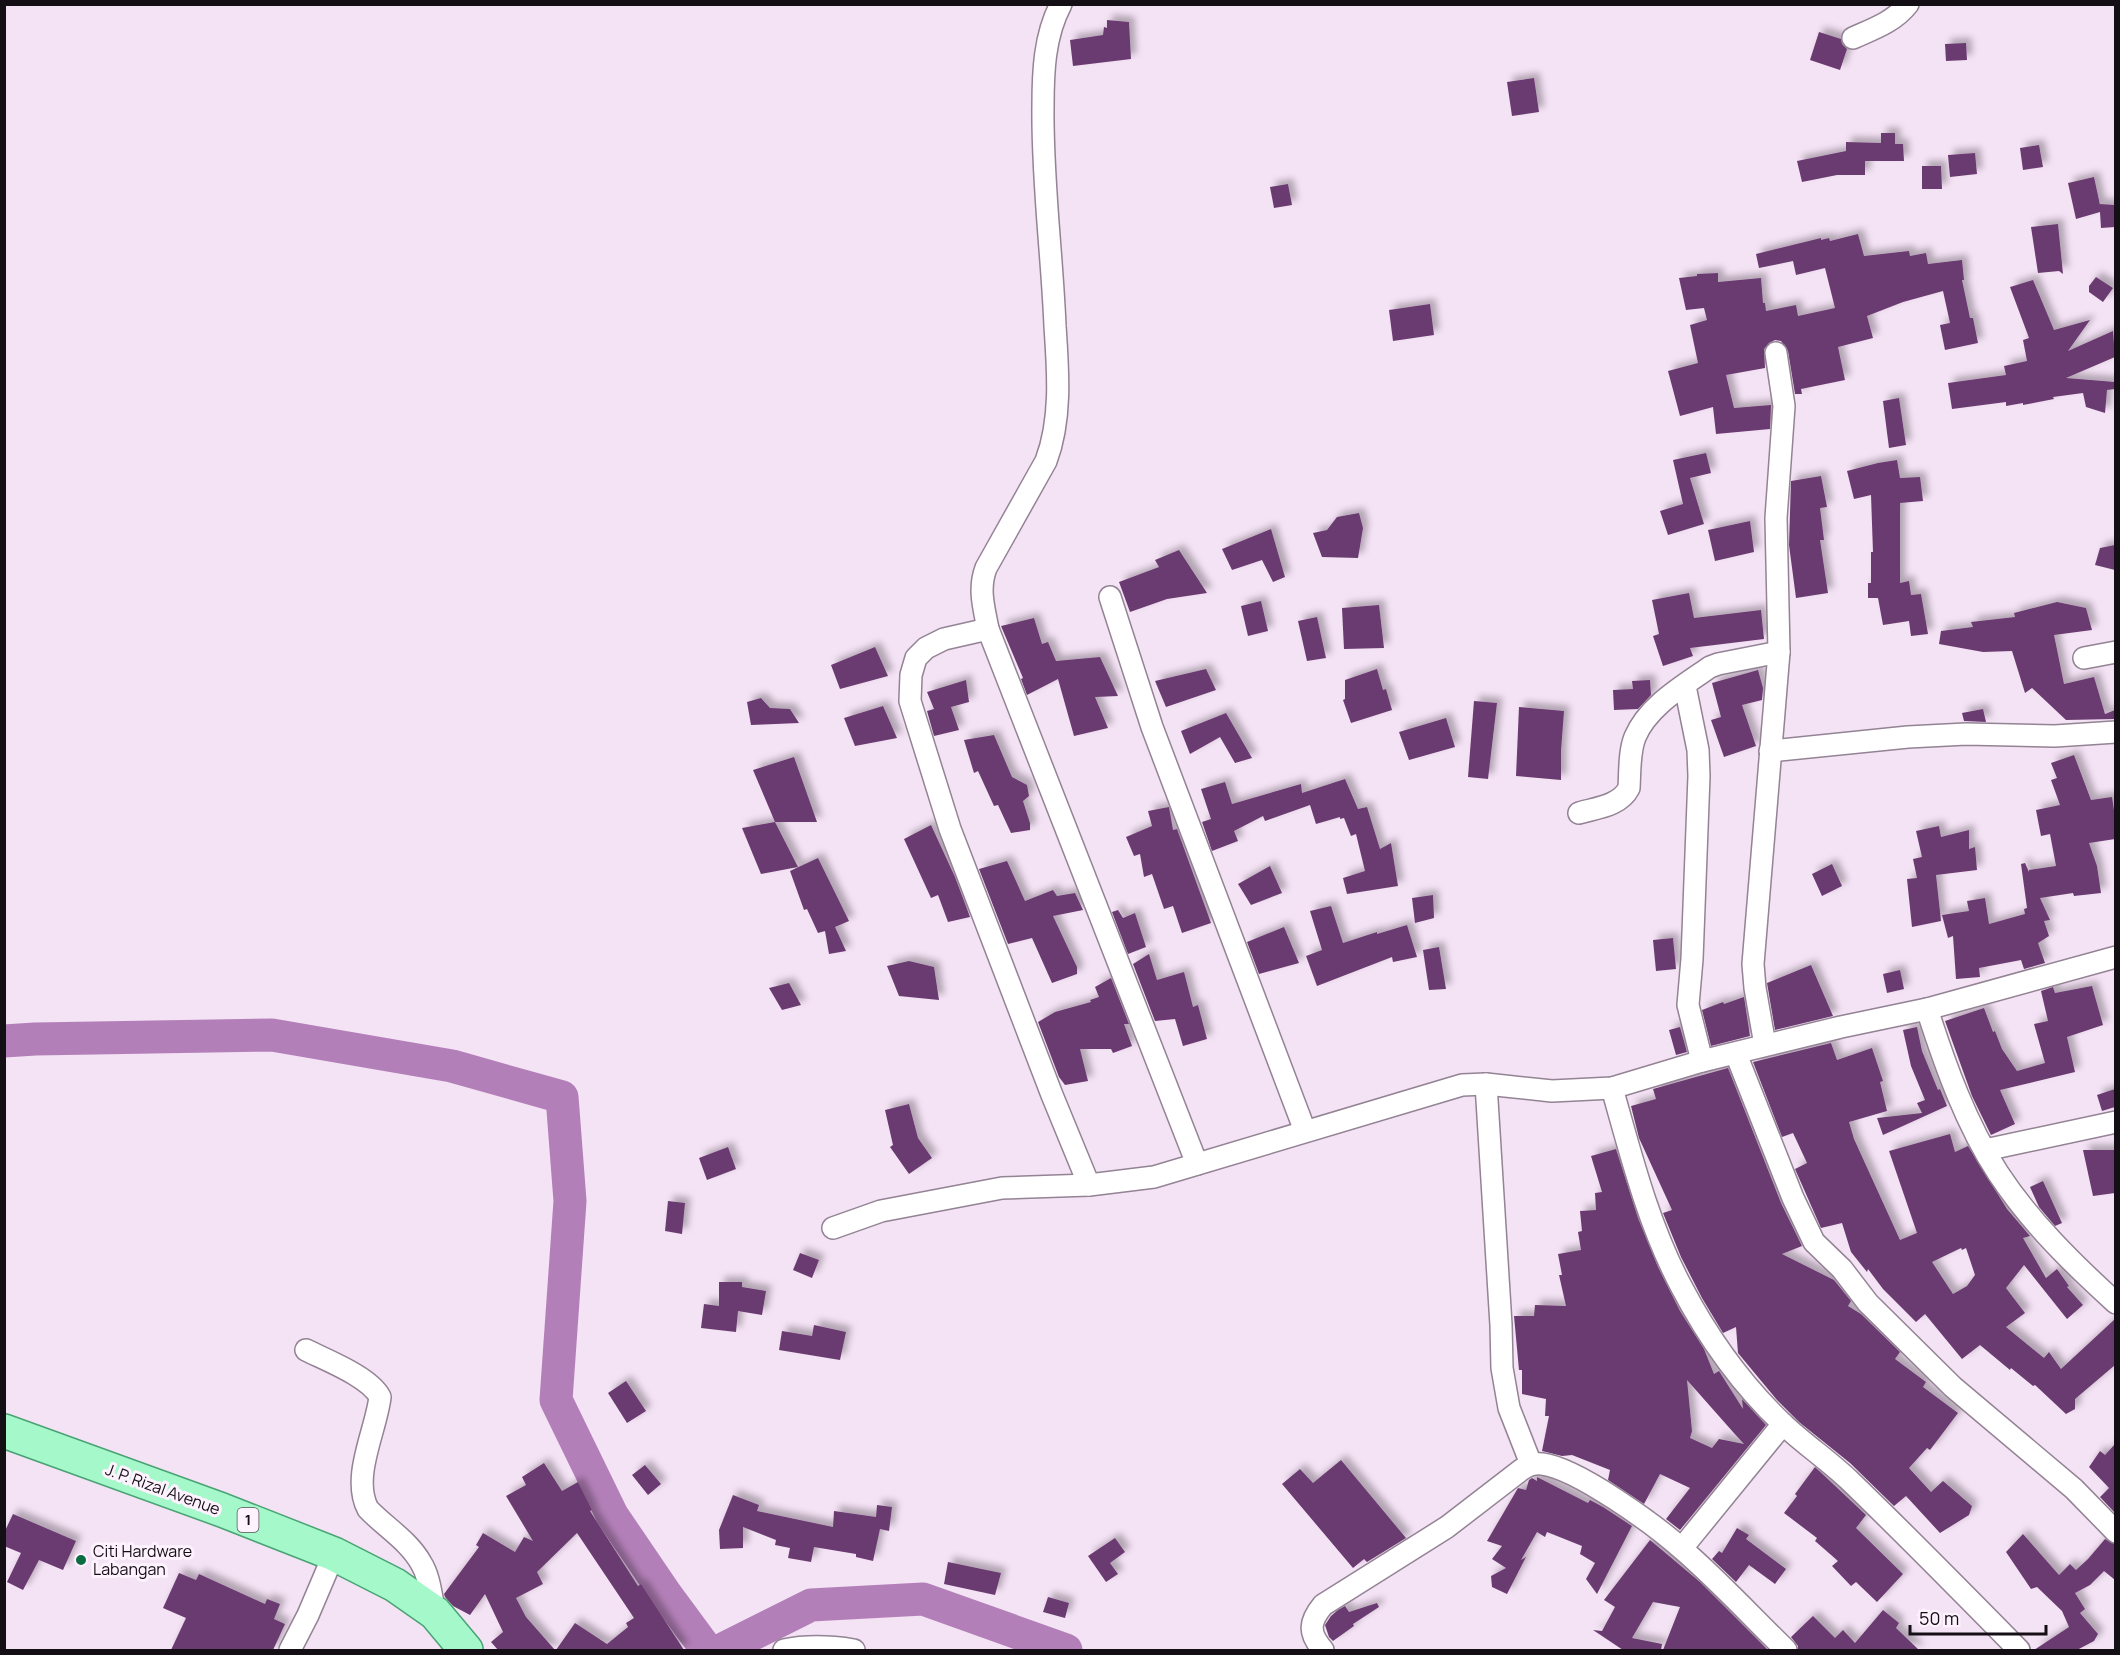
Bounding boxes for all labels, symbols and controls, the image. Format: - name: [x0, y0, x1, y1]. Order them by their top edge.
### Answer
- street label: J. P. Rizal Avenue: [103, 1458, 223, 1520]
- road number: 1: [238, 1508, 258, 1532]
- place label: Citi Hardware Labangan: [93, 1540, 192, 1580]
- marker: Citi Hardware Labangan: [74, 1553, 88, 1567]
- scale bar: [1910, 1598, 2046, 1636]
- text: 50 m: [1919, 1606, 1959, 1630]

